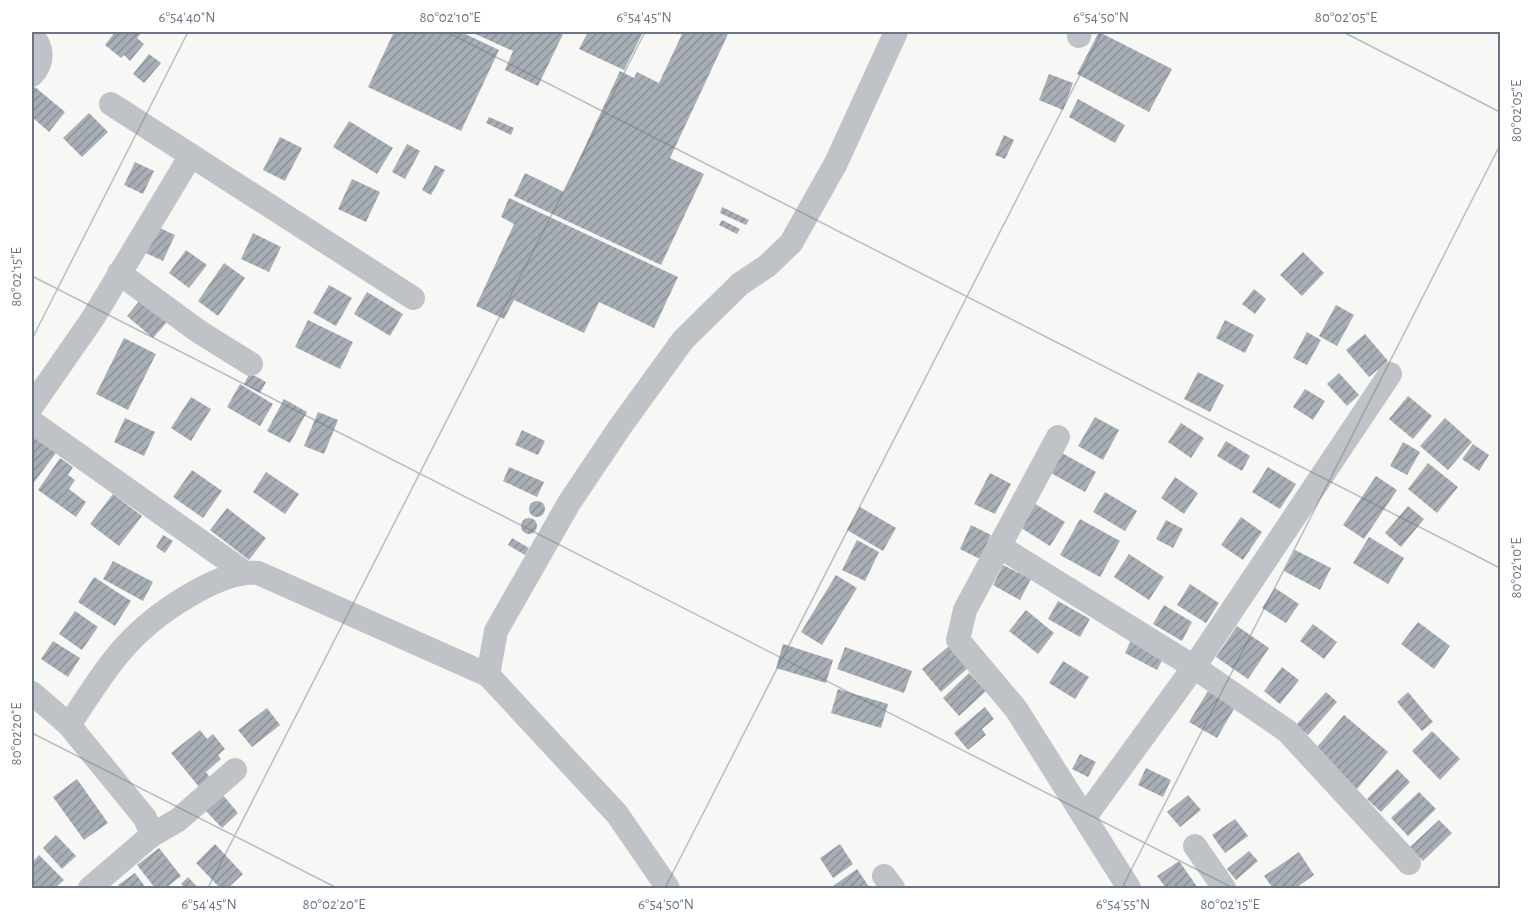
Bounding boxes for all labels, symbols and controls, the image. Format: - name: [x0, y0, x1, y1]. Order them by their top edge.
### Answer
- text: 6°54'40"N: [158, 10, 216, 25]
- text: 80°02'10"E: [419, 10, 481, 25]
- text: 6°54'45"N: [616, 10, 672, 25]
- text: 6°54'50"N: [1073, 10, 1129, 25]
- text: 80°02'05"E: [1315, 10, 1377, 25]
- text: 80°02'05"E: [1509, 80, 1524, 142]
- text: 80°02'15"E: [9, 247, 24, 307]
- text: 80°02'10"E: [1509, 537, 1524, 599]
- text: 80°02'20"E: [9, 703, 24, 765]
- text: 6°54'45"N: [181, 897, 237, 912]
- text: 80°02'20"E: [303, 897, 365, 912]
- text: 6°54'50"N: [638, 897, 694, 912]
- text: 6°54'55"N: [1096, 897, 1150, 912]
- text: 80°02'15"E: [1200, 897, 1260, 912]

